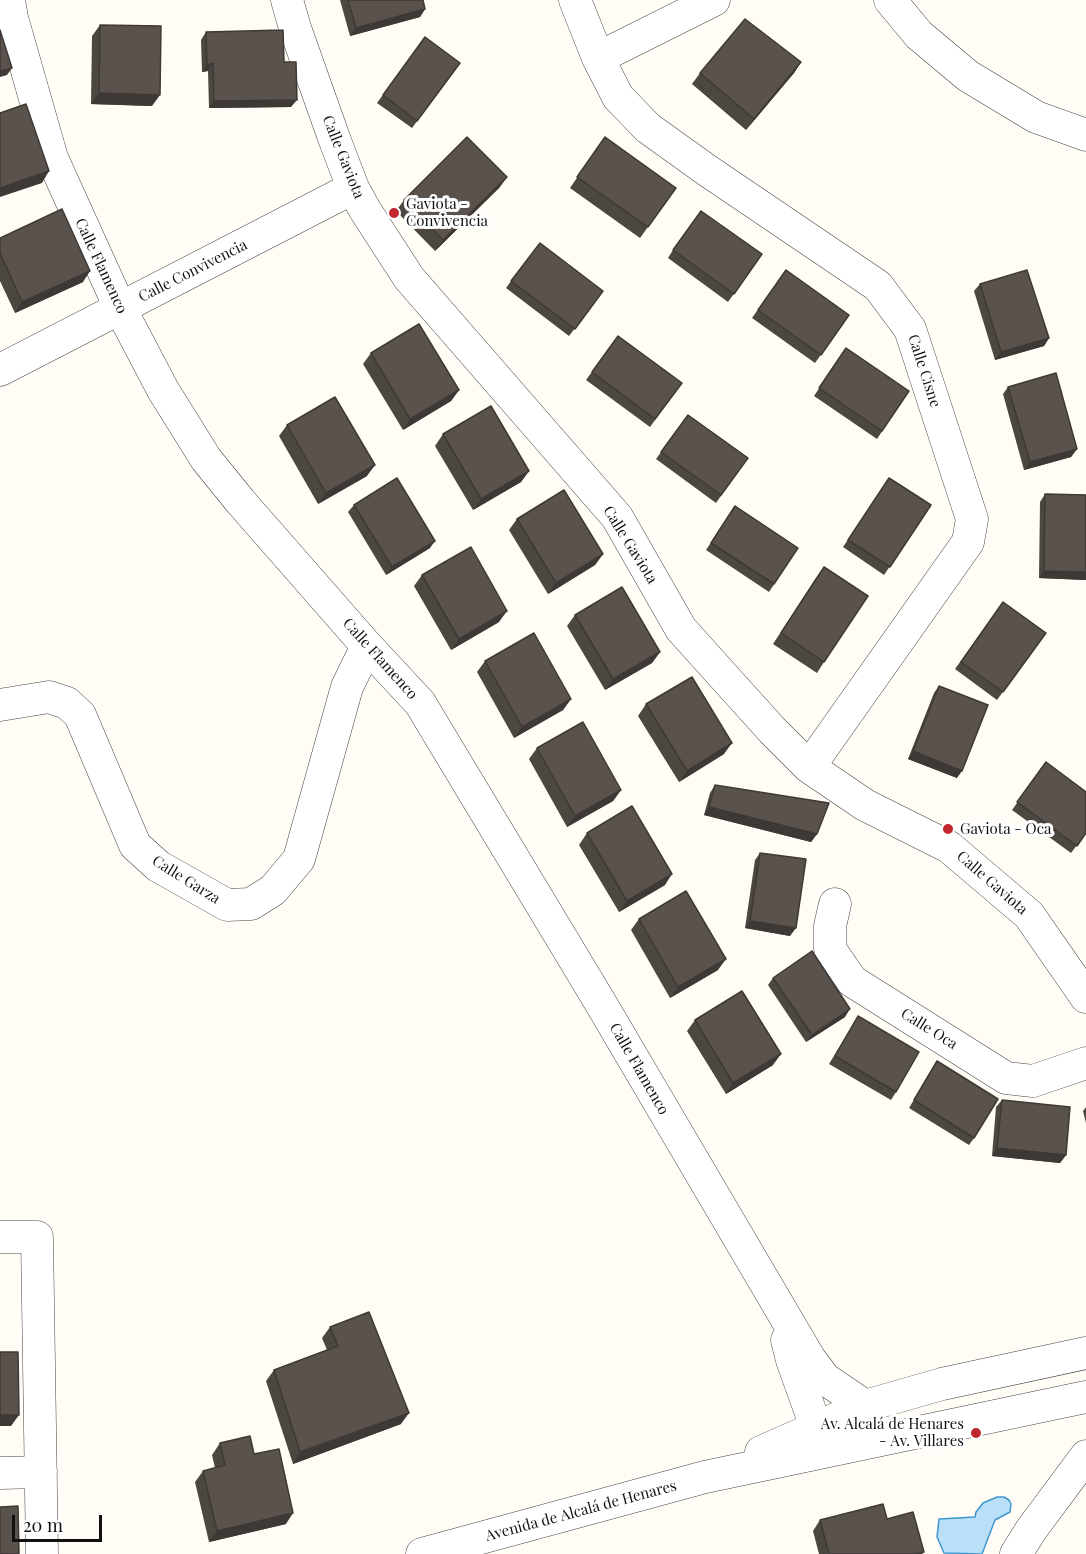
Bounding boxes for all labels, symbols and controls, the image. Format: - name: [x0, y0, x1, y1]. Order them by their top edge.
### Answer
- street label: Calle Gaviota: [318, 113, 368, 201]
- place label: Gaviota - Convivencia: [406, 195, 488, 230]
- marker: Gaviota - Convivencia: [387, 206, 401, 220]
- street label: Calle Flamenco: [71, 215, 131, 317]
- street label: Calle Convivencia: [136, 236, 250, 306]
- street label: Calle Cisne: [904, 332, 944, 410]
- street label: Calle Gaviota: [599, 503, 661, 587]
- street label: Calle Flamenco: [339, 615, 421, 703]
- place label: Gaviota - Oca: [960, 820, 1051, 838]
- marker: Gaviota - Oca: [941, 822, 955, 836]
- street label: Calle Gaviota: [953, 847, 1031, 919]
- street label: Calle Garza: [149, 852, 223, 908]
- street label: Calle Oca: [897, 1005, 961, 1053]
- street label: Calle Flamenco: [605, 1020, 673, 1118]
- place label: Av. Alcalá de Henares - Av. Villares: [821, 1415, 964, 1450]
- marker: Av. Alcalá de Henares - Av. Villares: [969, 1426, 983, 1440]
- street label: Avenida de Alcalá de Henares: [483, 1477, 679, 1545]
- scale bar: [15, 1503, 105, 1541]
- text: 20 m: [23, 1513, 63, 1537]

